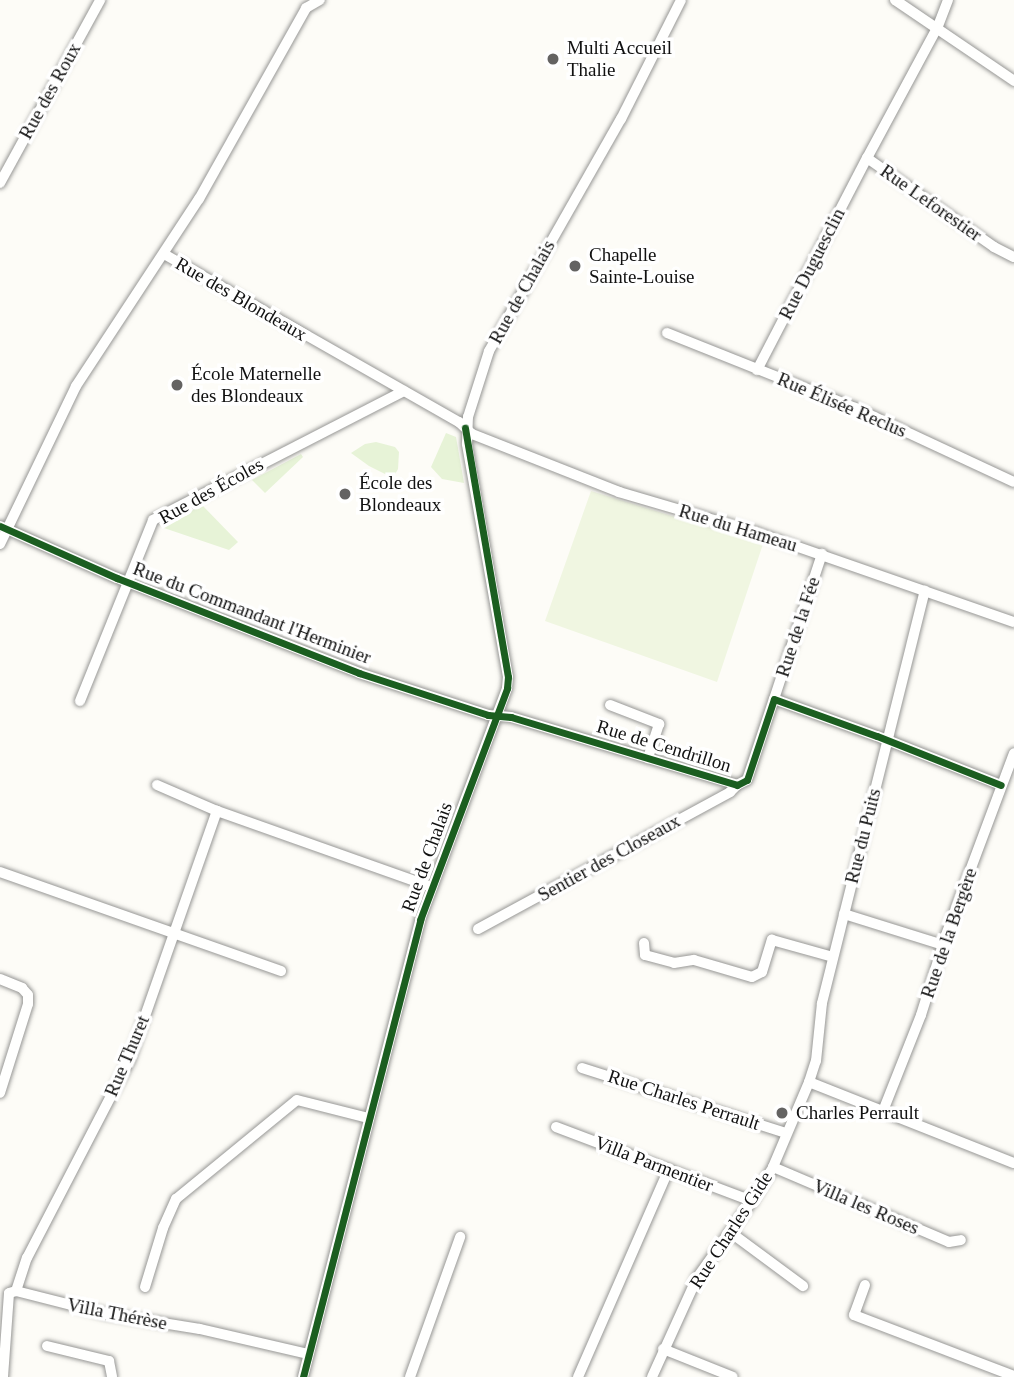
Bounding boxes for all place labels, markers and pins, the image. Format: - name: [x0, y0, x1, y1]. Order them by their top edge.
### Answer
- place label: Multi Accueil Thalie: [567, 37, 673, 81]
- marker: Multi Accueil Thalie: [545, 51, 561, 67]
- place label: Chapelle Sainte-Louise: [589, 244, 695, 288]
- marker: Chapelle Sainte-Louise: [567, 258, 583, 274]
- place label: École Maternelle des Blondeaux: [191, 363, 321, 407]
- marker: École Maternelle des Blondeaux: [169, 377, 185, 393]
- place label: École des Blondeaux: [359, 472, 441, 516]
- marker: École des Blondeaux: [337, 486, 353, 502]
- place label: Charles Perrault: [796, 1102, 919, 1124]
- marker: Charles Perrault: [774, 1105, 790, 1121]

